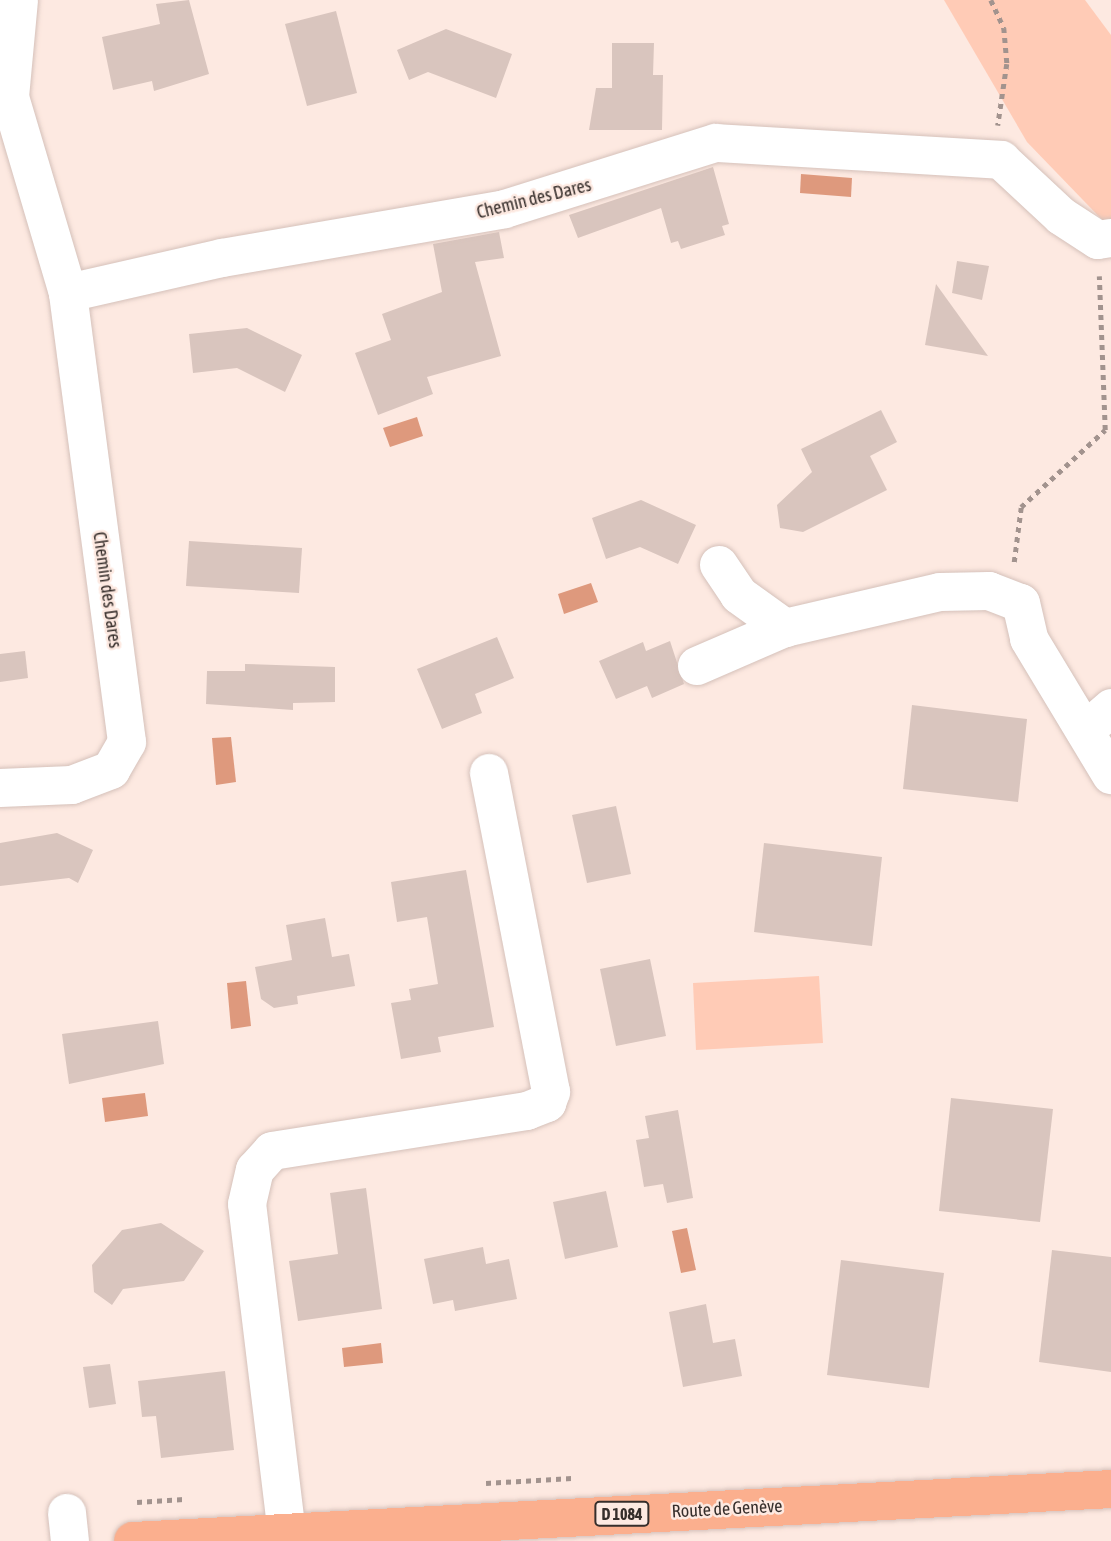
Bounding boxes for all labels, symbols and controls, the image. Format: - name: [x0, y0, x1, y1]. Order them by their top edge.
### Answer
- street label: Chemin des Dares: [475, 174, 593, 224]
- street label: Chemin des Dares: [88, 531, 126, 649]
- street label: Route de Genève: [671, 1495, 783, 1523]
- road number: D 1084: [594, 1502, 650, 1526]

